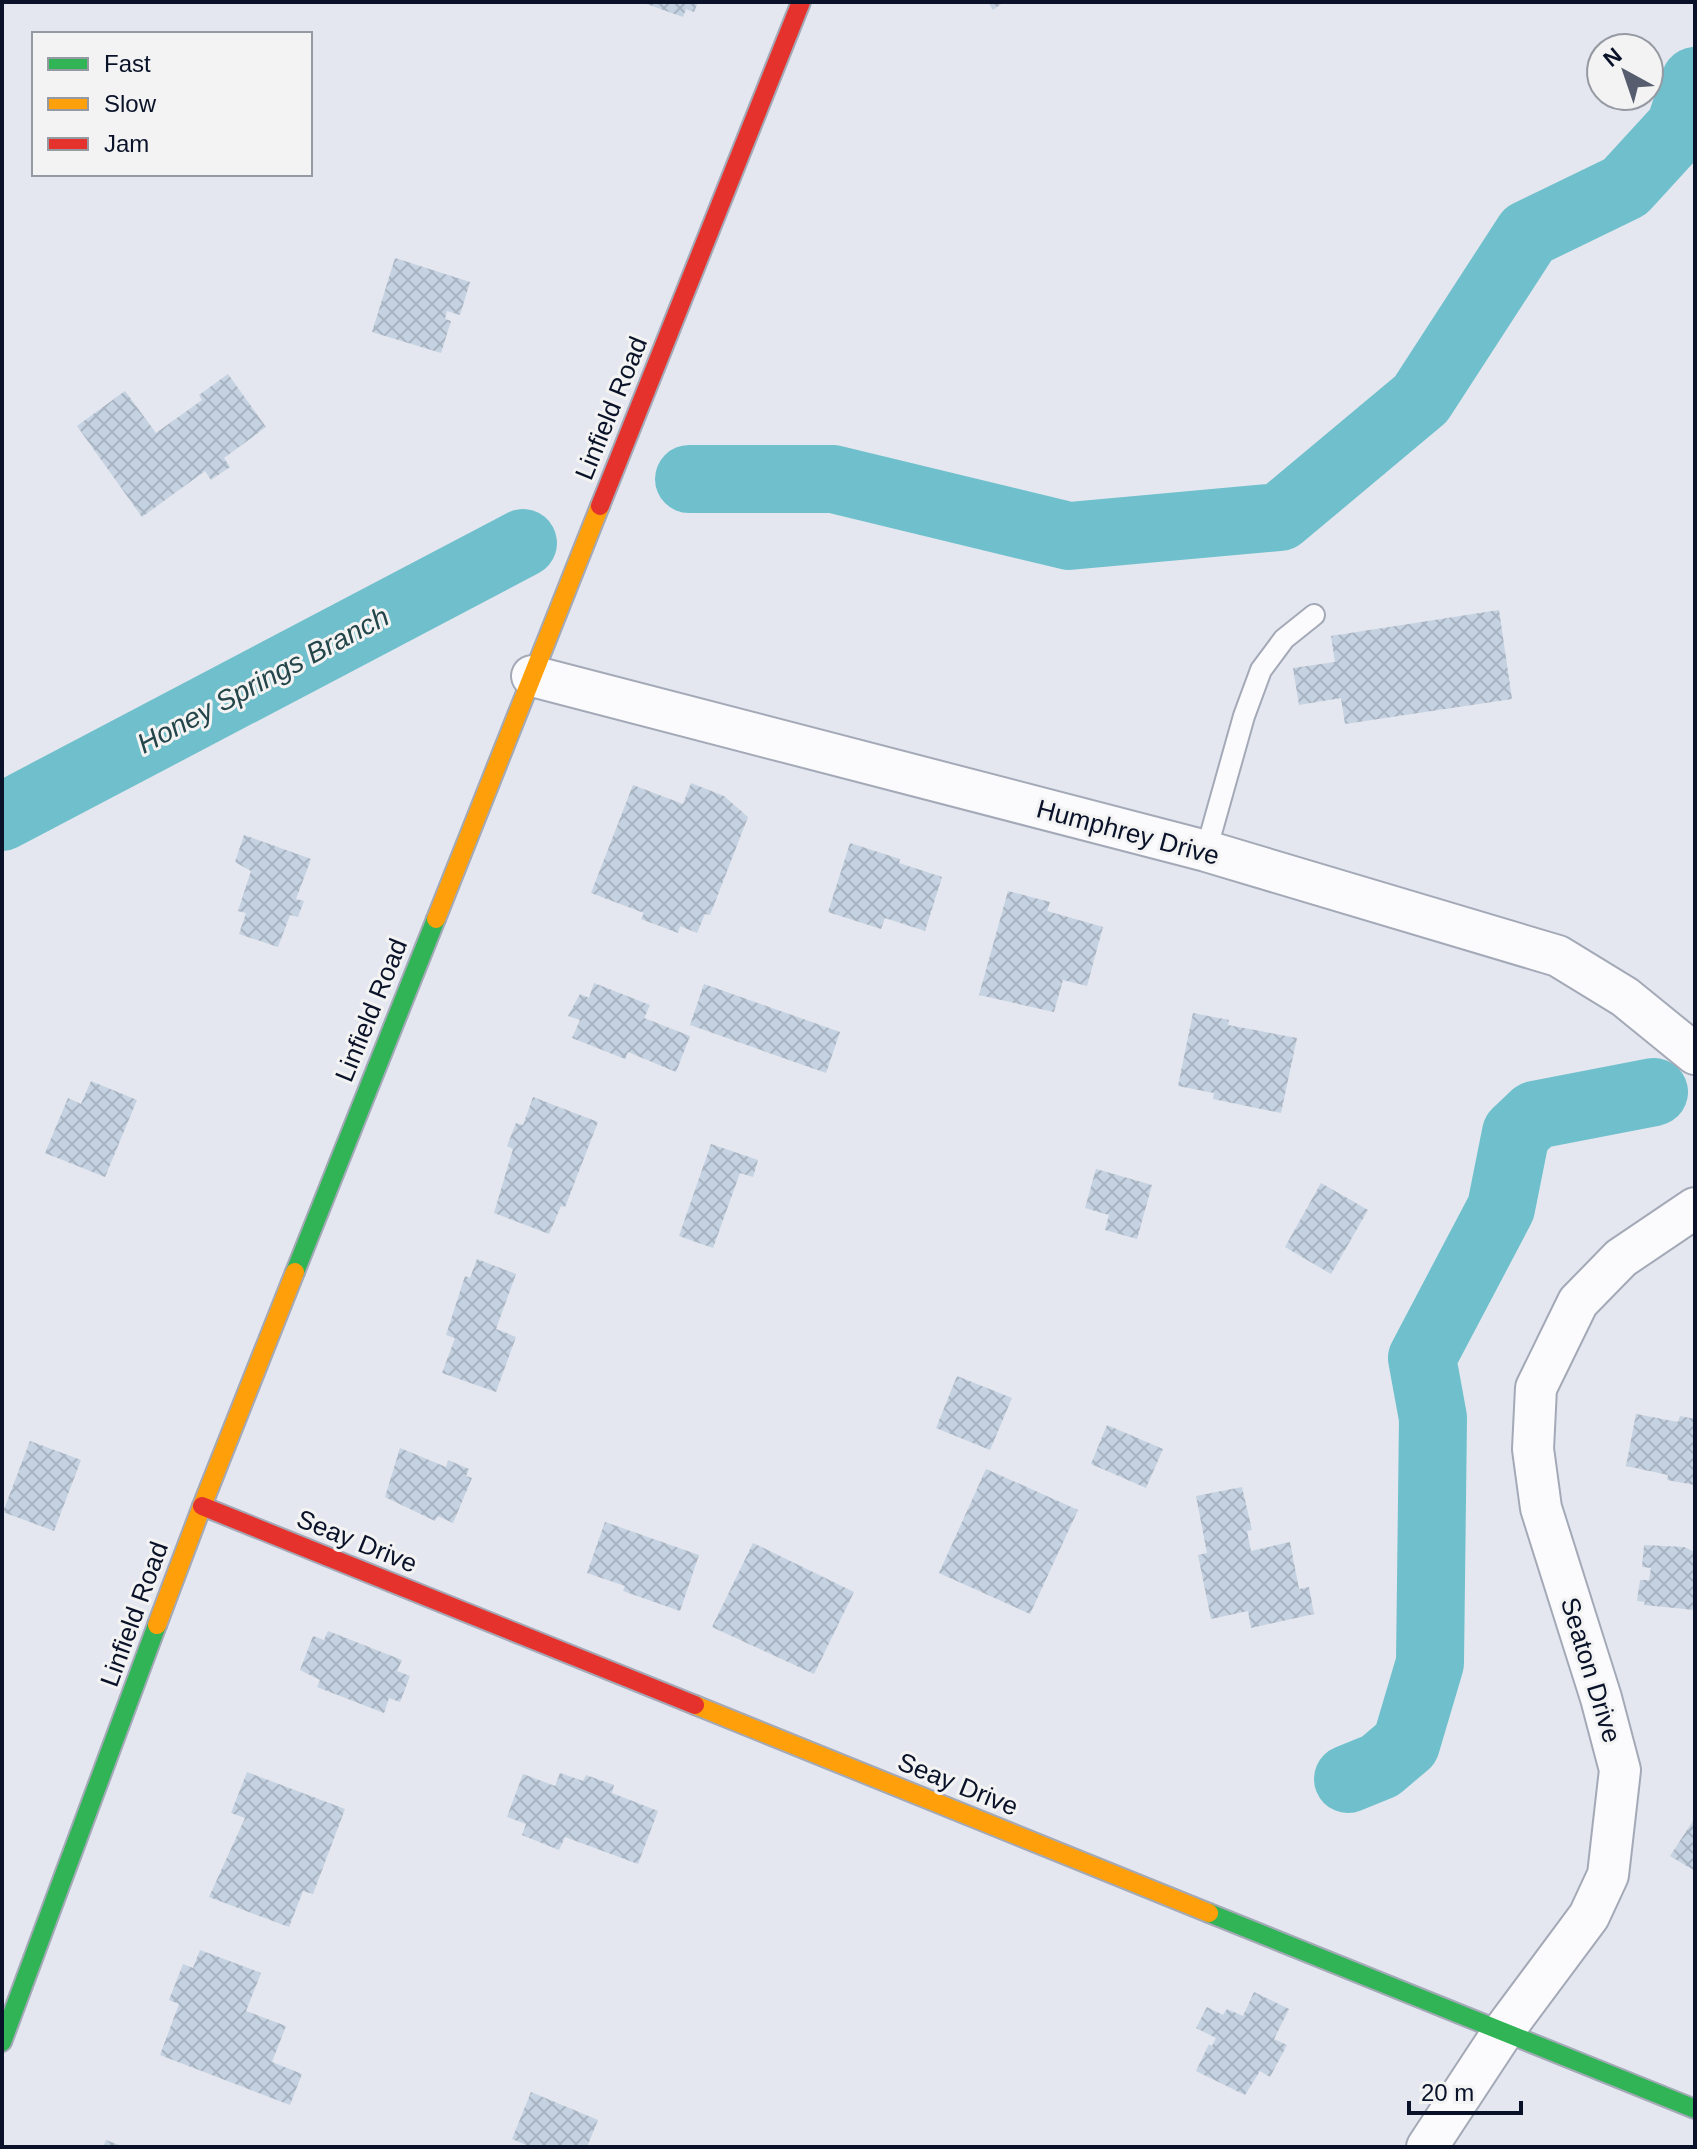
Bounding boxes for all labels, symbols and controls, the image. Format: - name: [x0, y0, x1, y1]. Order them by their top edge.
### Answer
- legend: [32, 32, 312, 176]
- north arrow: [1585, 32, 1665, 112]
- text: N: [1598, 42, 1627, 72]
- text: Fast: [104, 50, 151, 77]
- text: Slow: [104, 90, 157, 117]
- text: Jam: [104, 130, 149, 157]
- street label: Linfield Road: [569, 332, 653, 484]
- water label: Honey Springs Branch: [132, 601, 394, 759]
- street label: Humphrey Drive: [1033, 793, 1223, 871]
- street label: Linfield Road: [329, 934, 413, 1086]
- street label: Seay Drive: [292, 1503, 422, 1579]
- street label: Linfield Road: [94, 1538, 174, 1690]
- street label: Seaton Drive: [1555, 1594, 1627, 1746]
- street label: Seay Drive: [893, 1746, 1023, 1822]
- scale bar: [1409, 2065, 1521, 2115]
- text: 20 m: [1421, 2079, 1474, 2106]

